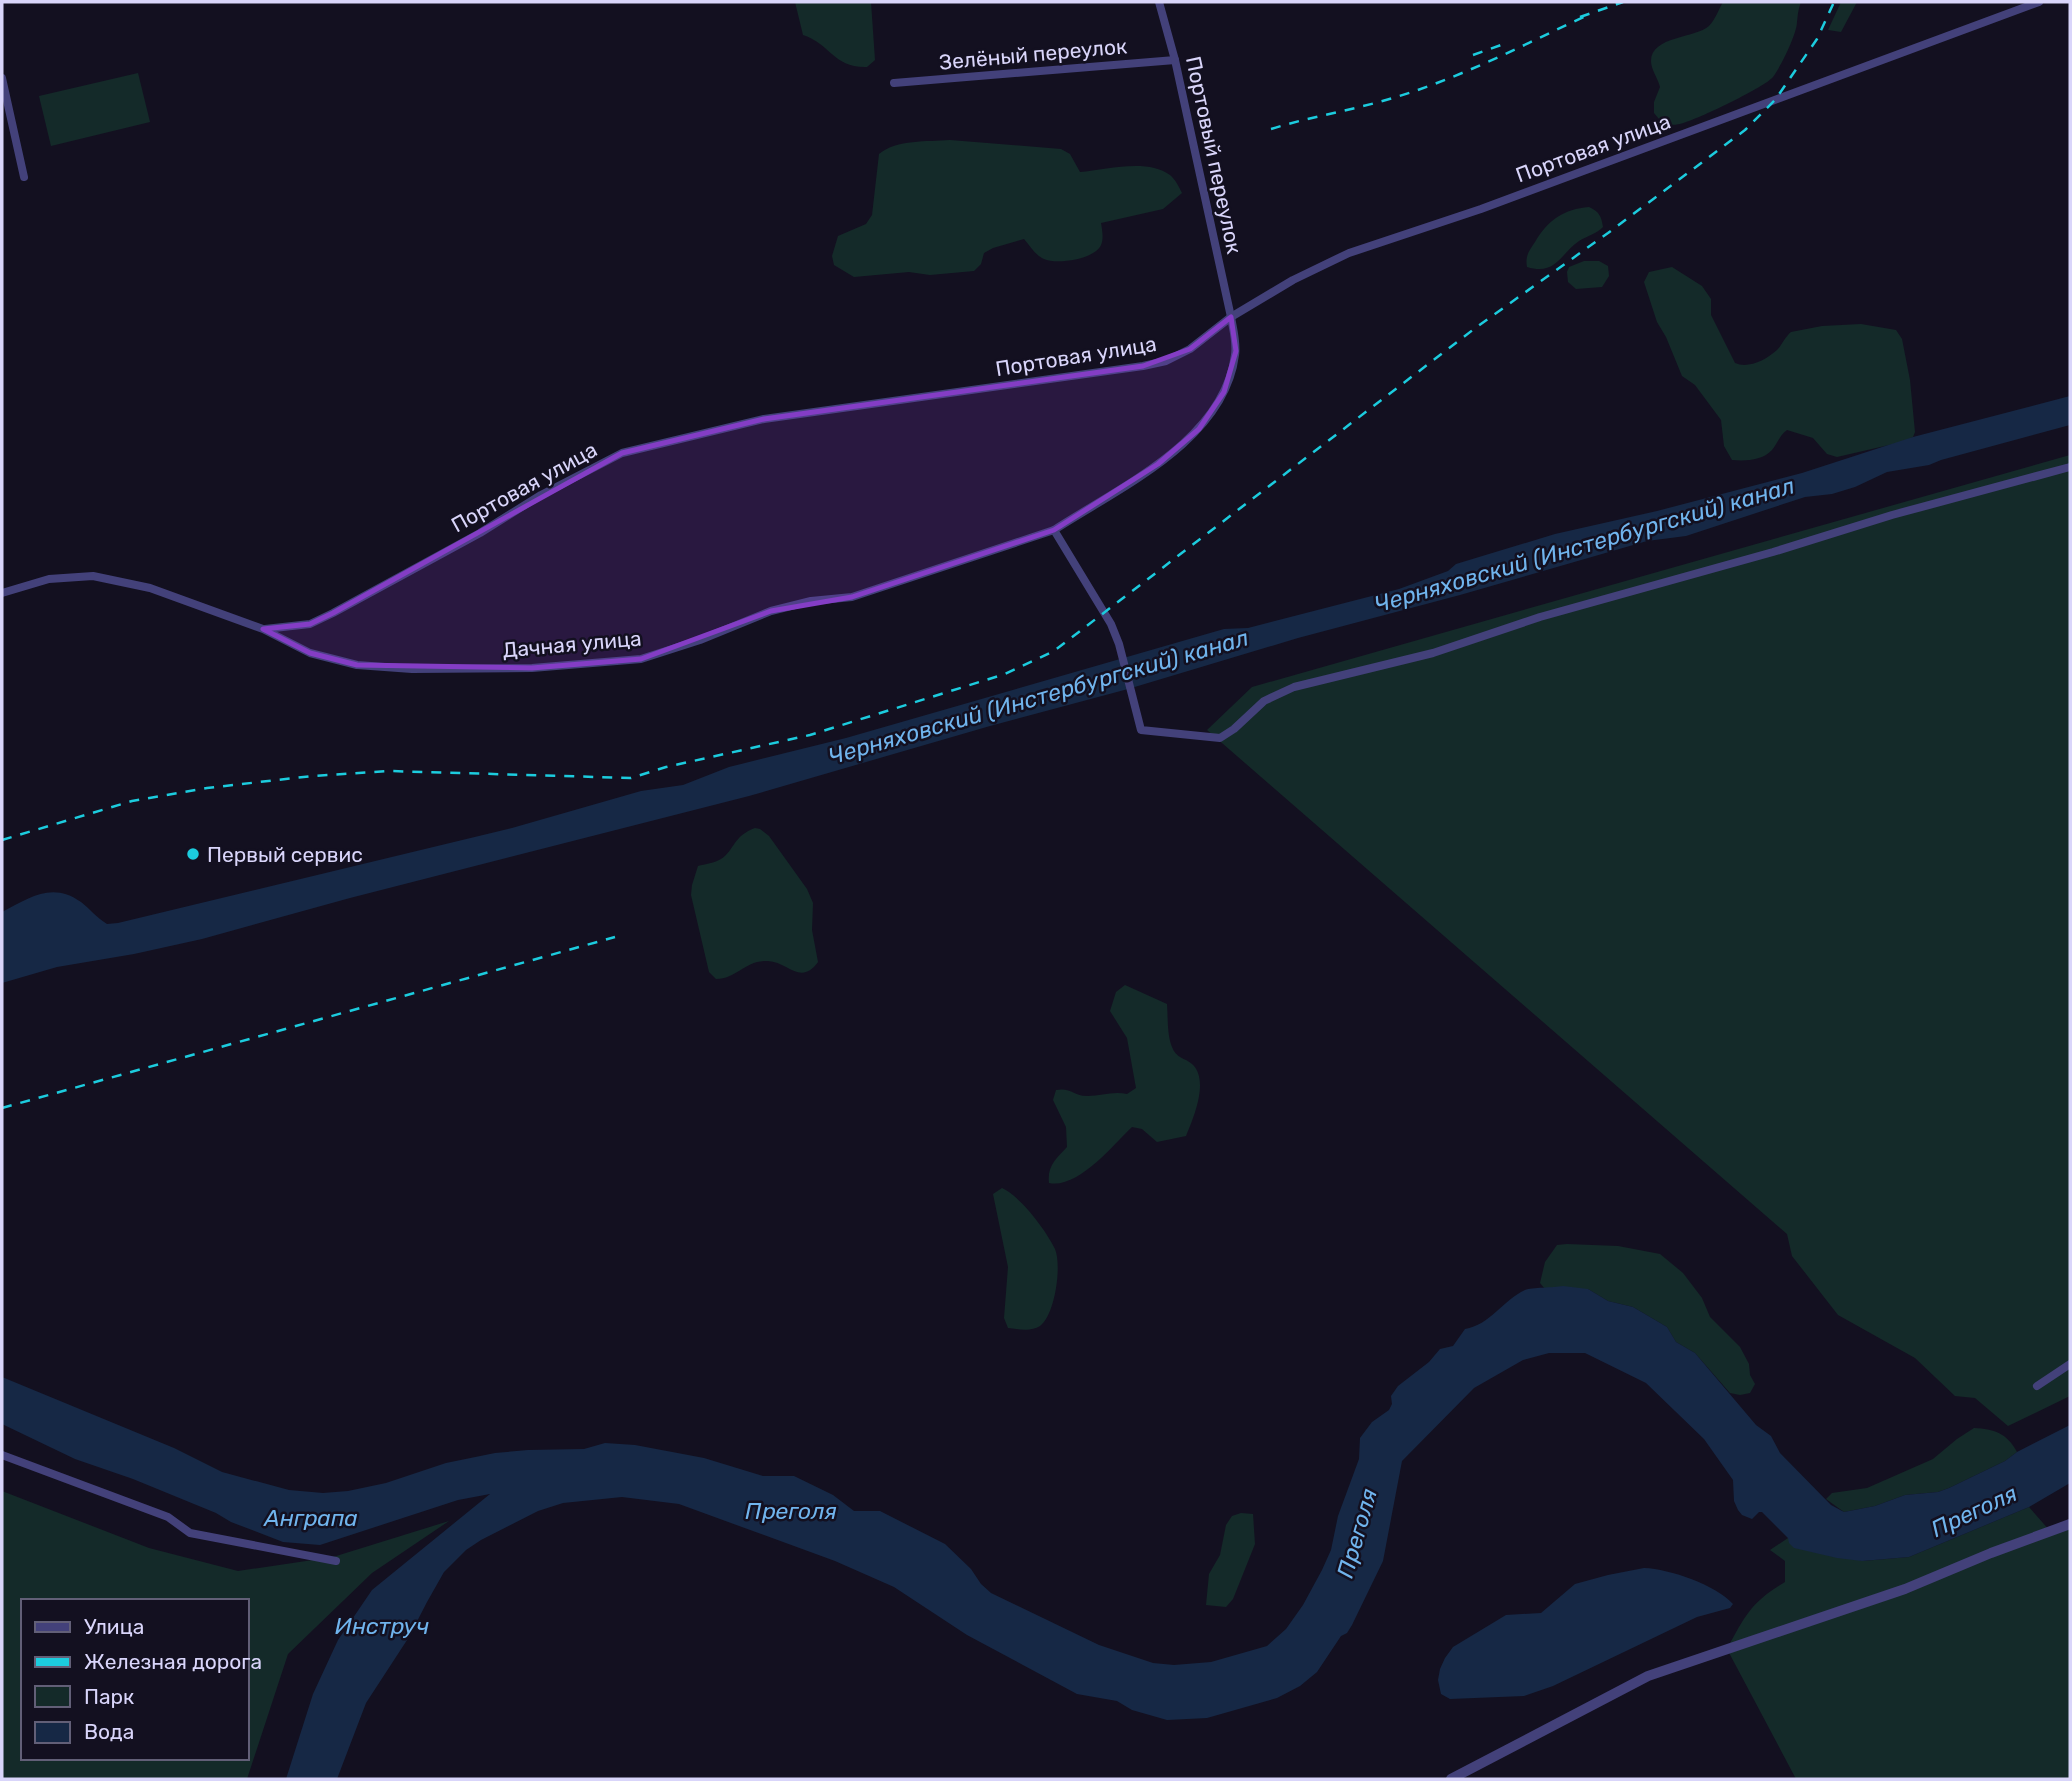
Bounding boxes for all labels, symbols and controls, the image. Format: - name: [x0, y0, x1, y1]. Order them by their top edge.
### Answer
- street label: Зелёный переулок: [938, 33, 1128, 75]
- street label: Портовый переулок: [1181, 54, 1247, 256]
- street label: Портовая улица: [1512, 108, 1674, 188]
- street label: Портовая улица: [994, 331, 1158, 381]
- street label: Портовая улица: [447, 437, 601, 537]
- water label: Черняховский (Инстербургский) канал: [1371, 471, 1797, 619]
- water label: Черняховский (Инстербургский) канал: [825, 623, 1251, 771]
- street label: Дачная улица: [501, 625, 643, 663]
- place label: Первый сервис: [207, 842, 363, 867]
- marker: Первый сервис: [185, 846, 201, 862]
- water label: Преголя: [1927, 1479, 2021, 1543]
- water label: Преголя: [1331, 1485, 1383, 1581]
- water label: Преголя: [745, 1497, 837, 1525]
- water label: Анграпа: [263, 1504, 358, 1532]
- legend: [21, 1599, 248, 1760]
- water label: Инструч: [335, 1612, 429, 1640]
- text: Улица: [84, 1614, 144, 1639]
- text: Железная дорога: [84, 1649, 262, 1674]
- text: Парк: [84, 1684, 134, 1709]
- text: Вода: [84, 1719, 134, 1744]

